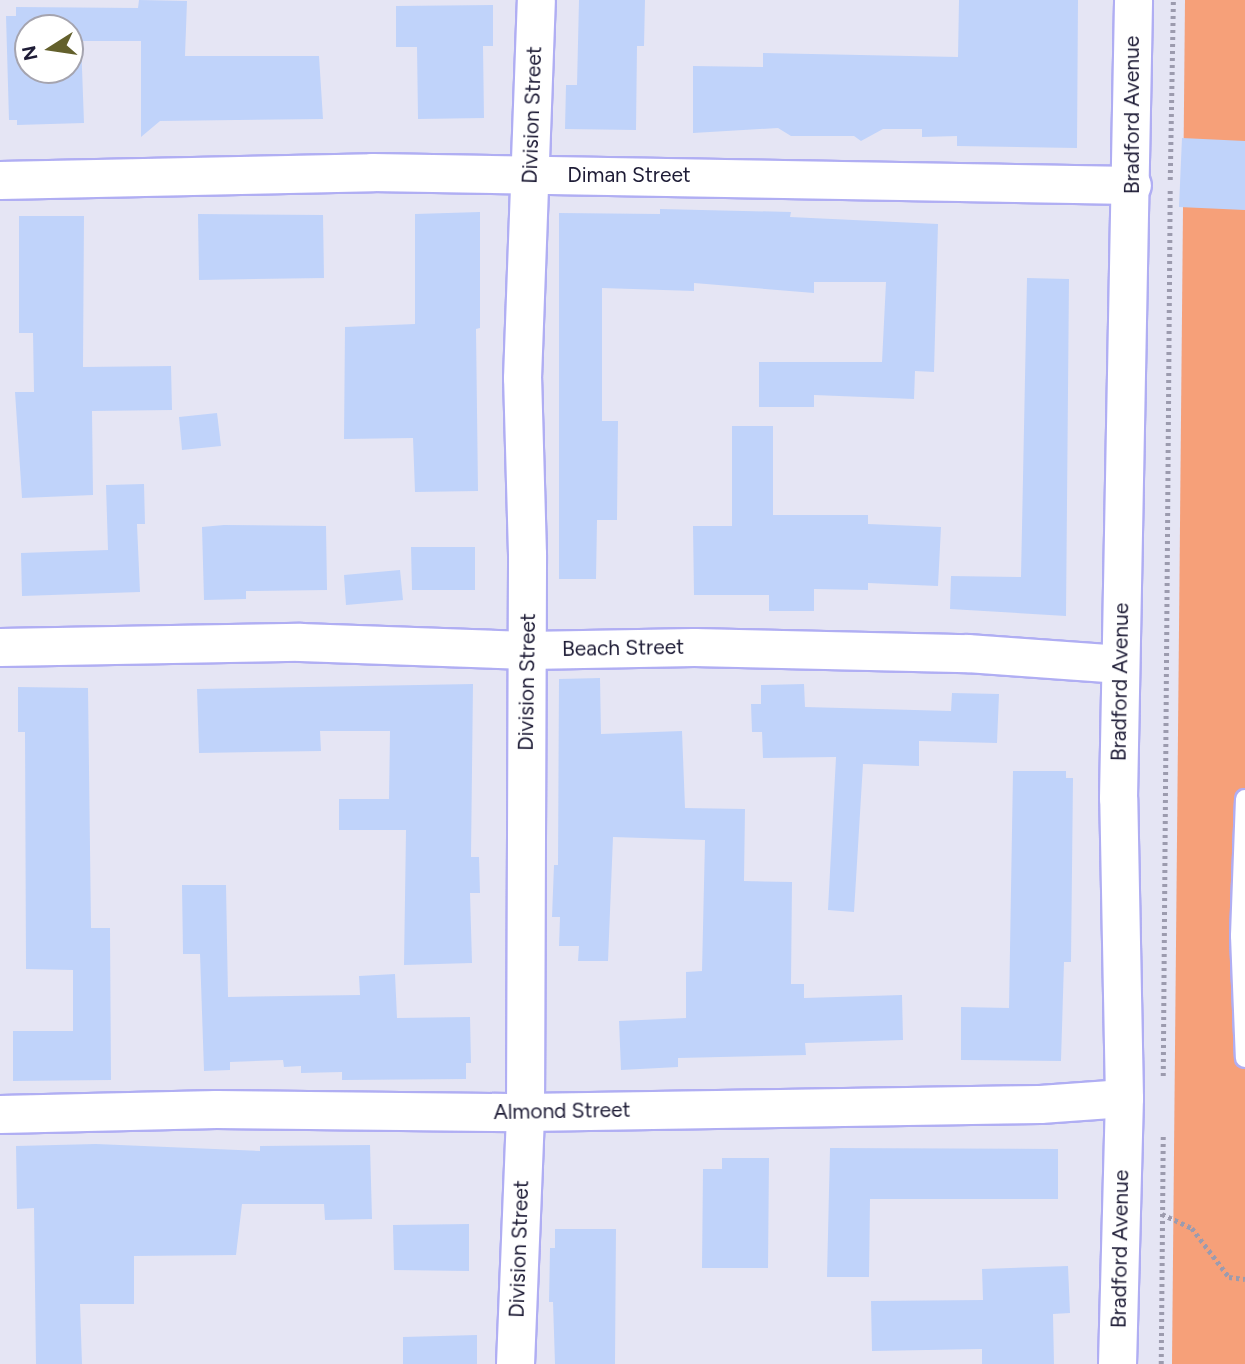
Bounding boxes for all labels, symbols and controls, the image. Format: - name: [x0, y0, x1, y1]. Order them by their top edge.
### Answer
- north arrow: [14, 14, 84, 84]
- street label: Bradford Avenue: [1119, 36, 1145, 194]
- text: N: [17, 43, 43, 63]
- street label: Division Street: [517, 46, 547, 184]
- street label: Diman Street: [567, 162, 691, 188]
- street label: Bradford Avenue: [1106, 603, 1134, 761]
- street label: Division Street: [513, 613, 541, 751]
- street label: Beach Street: [562, 634, 684, 662]
- street label: Almond Street: [493, 1097, 631, 1125]
- street label: Bradford Avenue: [1106, 1170, 1134, 1328]
- street label: Division Street: [504, 1180, 534, 1318]

